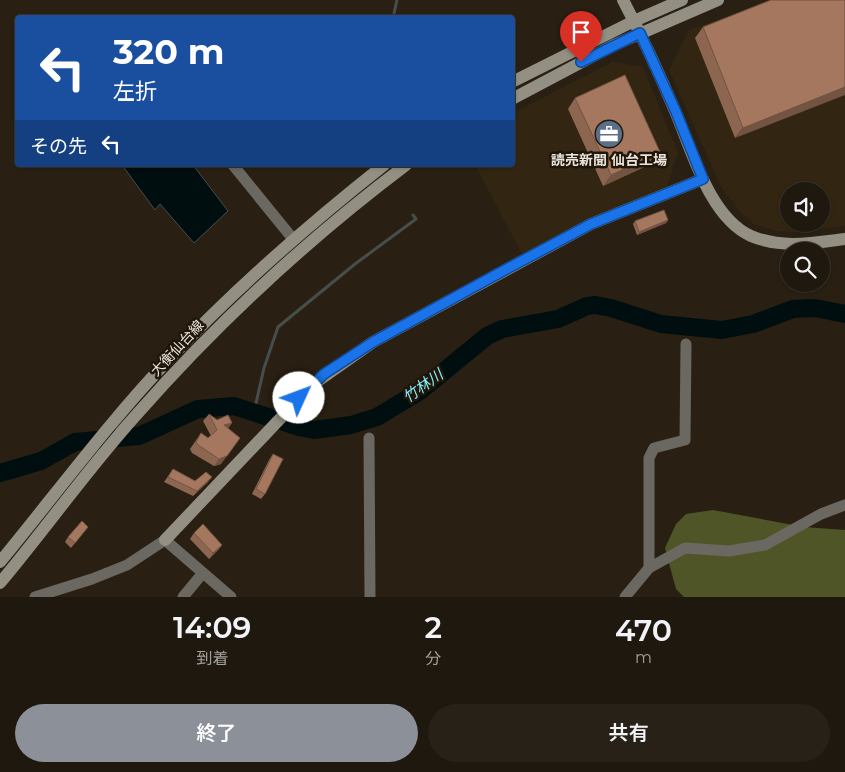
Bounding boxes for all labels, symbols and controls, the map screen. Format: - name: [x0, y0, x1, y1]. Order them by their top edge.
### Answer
- pin: [560, 11, 602, 62]
- icon: arrive: [567, 18, 595, 46]
- text: 320 m: [113, 30, 225, 73]
- icon: left: [30, 35, 95, 100]
- text: 左折: [113, 78, 157, 105]
- office icon: 読売新聞 仙台工場: [594, 119, 624, 149]
- icon: left: [97, 130, 125, 158]
- text: その先: [30, 135, 87, 158]
- place label: 読売新聞 仙台工場: [551, 151, 667, 169]
- map controls: [780, 182, 830, 292]
- button: sound: [780, 182, 830, 232]
- button: search: [780, 242, 830, 292]
- street label: 大衡仙台線: [147, 316, 207, 380]
- water label: 竹林川: [399, 364, 448, 407]
- position arrow: [272, 371, 324, 423]
- text: 14:09: [173, 609, 251, 646]
- text: 2: [425, 609, 442, 646]
- text: 470: [615, 612, 672, 649]
- text: m: [635, 648, 652, 667]
- text: 到着: [196, 649, 228, 668]
- text: 分: [425, 649, 441, 668]
- button: 終了: [15, 704, 418, 762]
- button: 共有: [428, 704, 830, 762]

